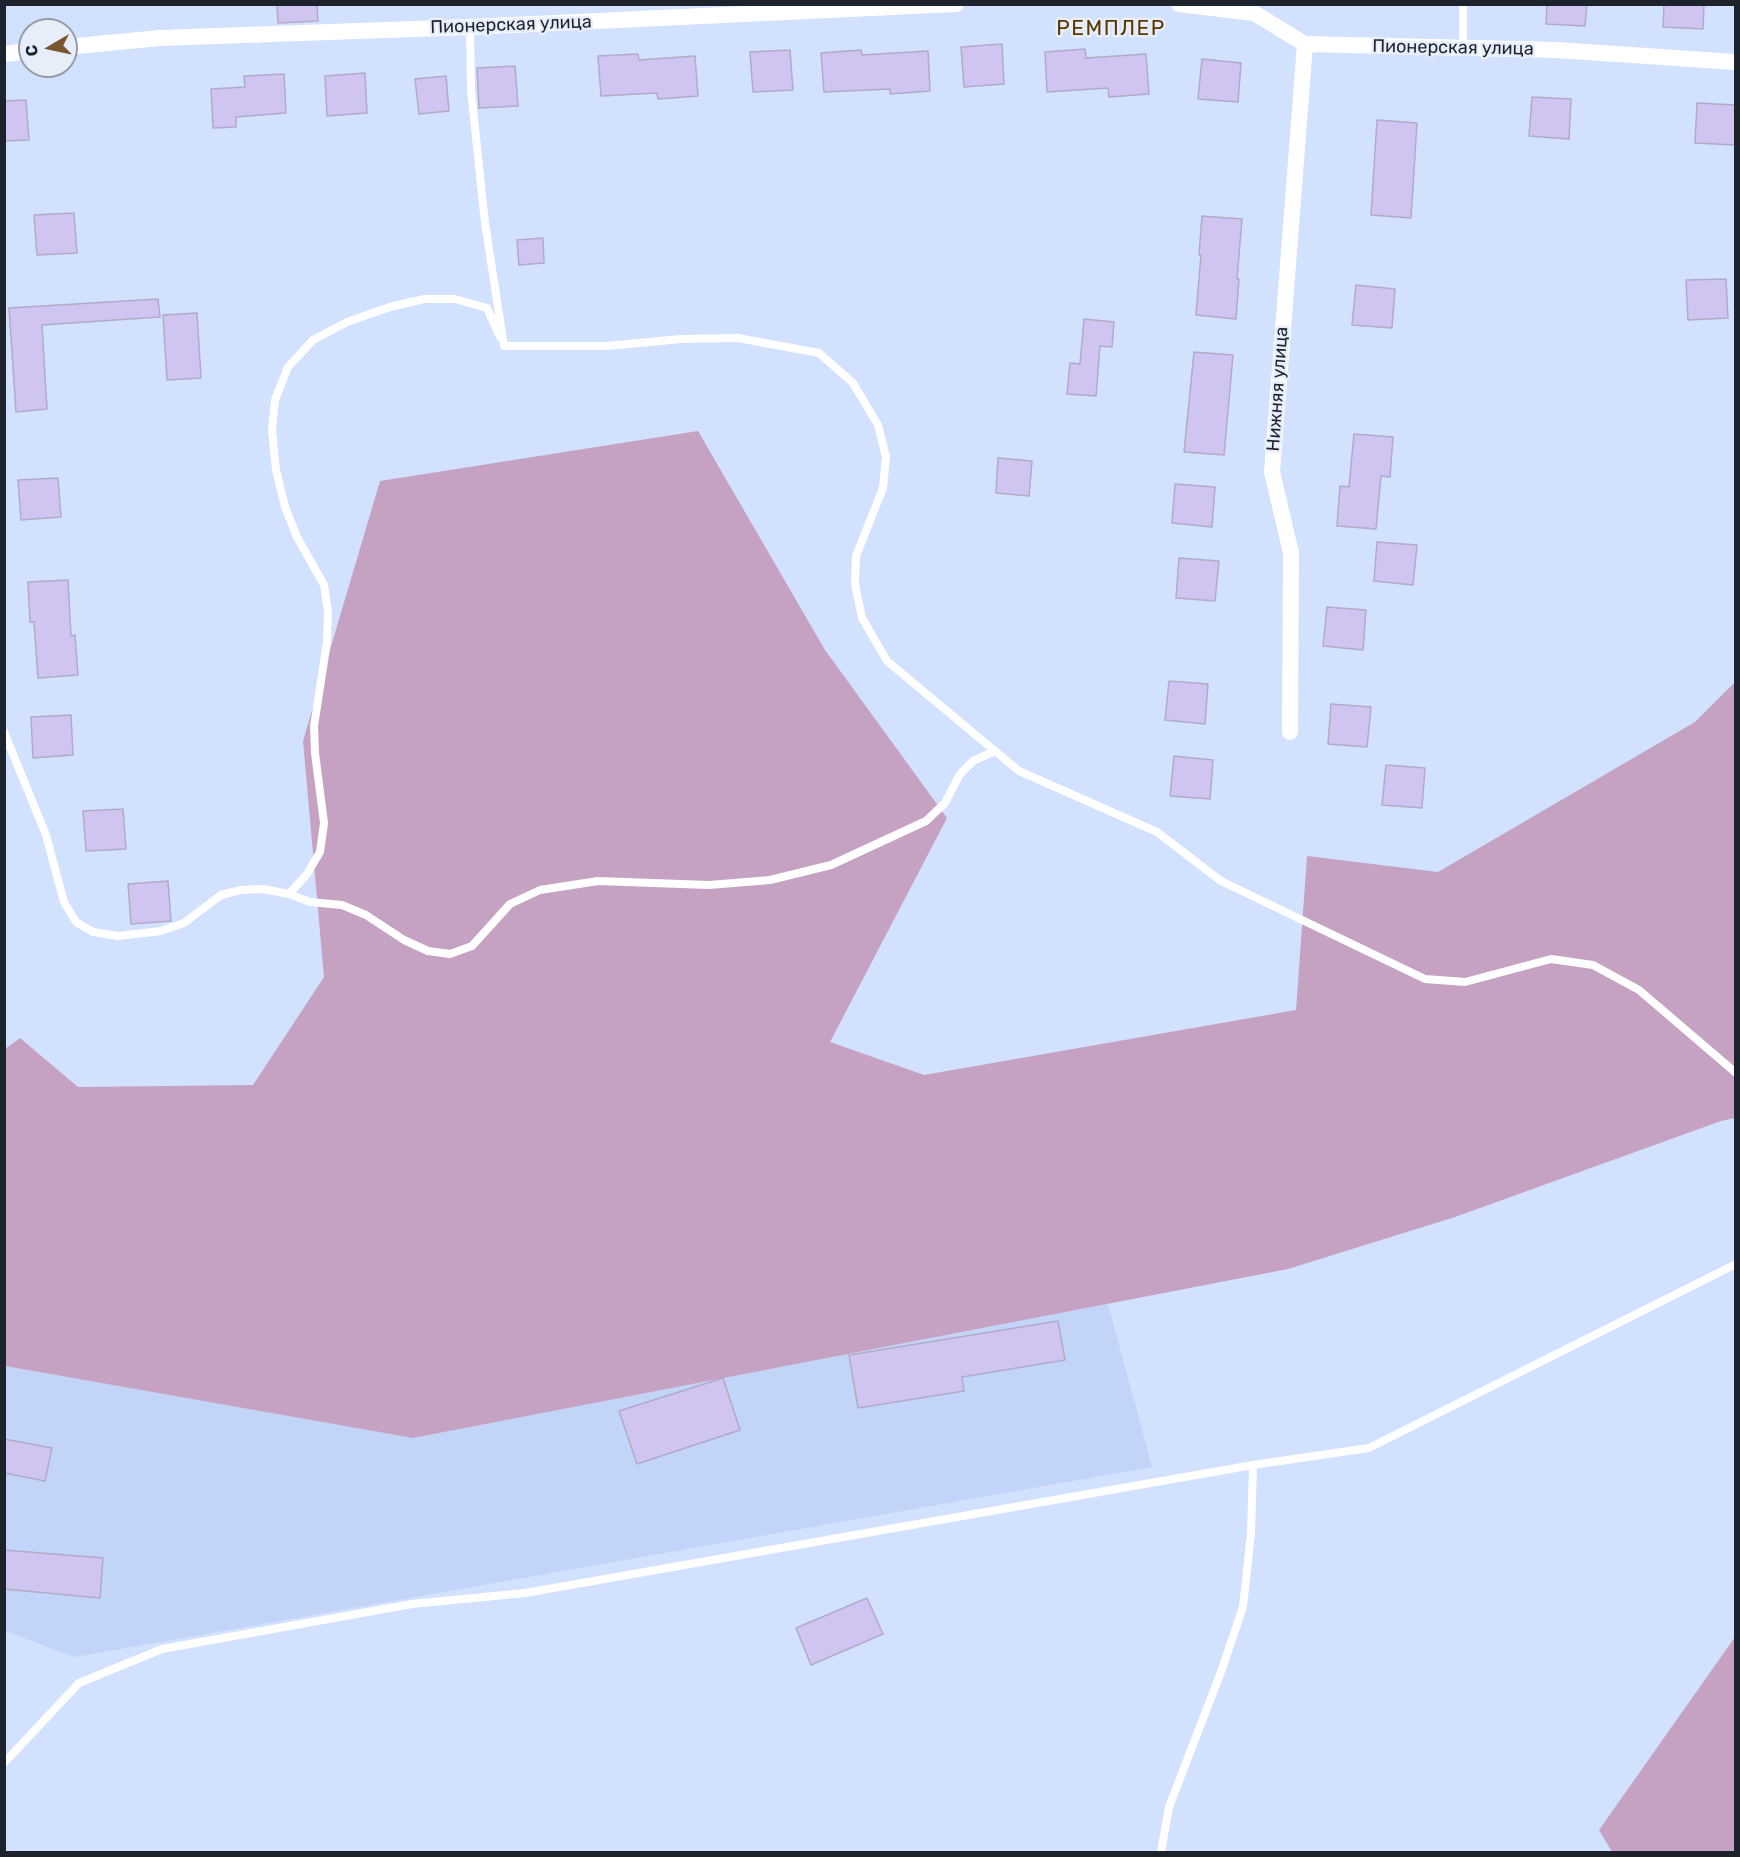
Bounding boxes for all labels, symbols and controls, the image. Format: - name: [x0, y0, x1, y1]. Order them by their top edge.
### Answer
- street label: Пионерская улица: [430, 11, 592, 39]
- district label: РЕМПЛЕР: [1056, 16, 1166, 42]
- north arrow: [18, 18, 78, 78]
- street label: Пионерская улица: [1372, 36, 1534, 60]
- text: С: [21, 44, 42, 58]
- street label: Нижняя улица: [1263, 326, 1293, 452]

